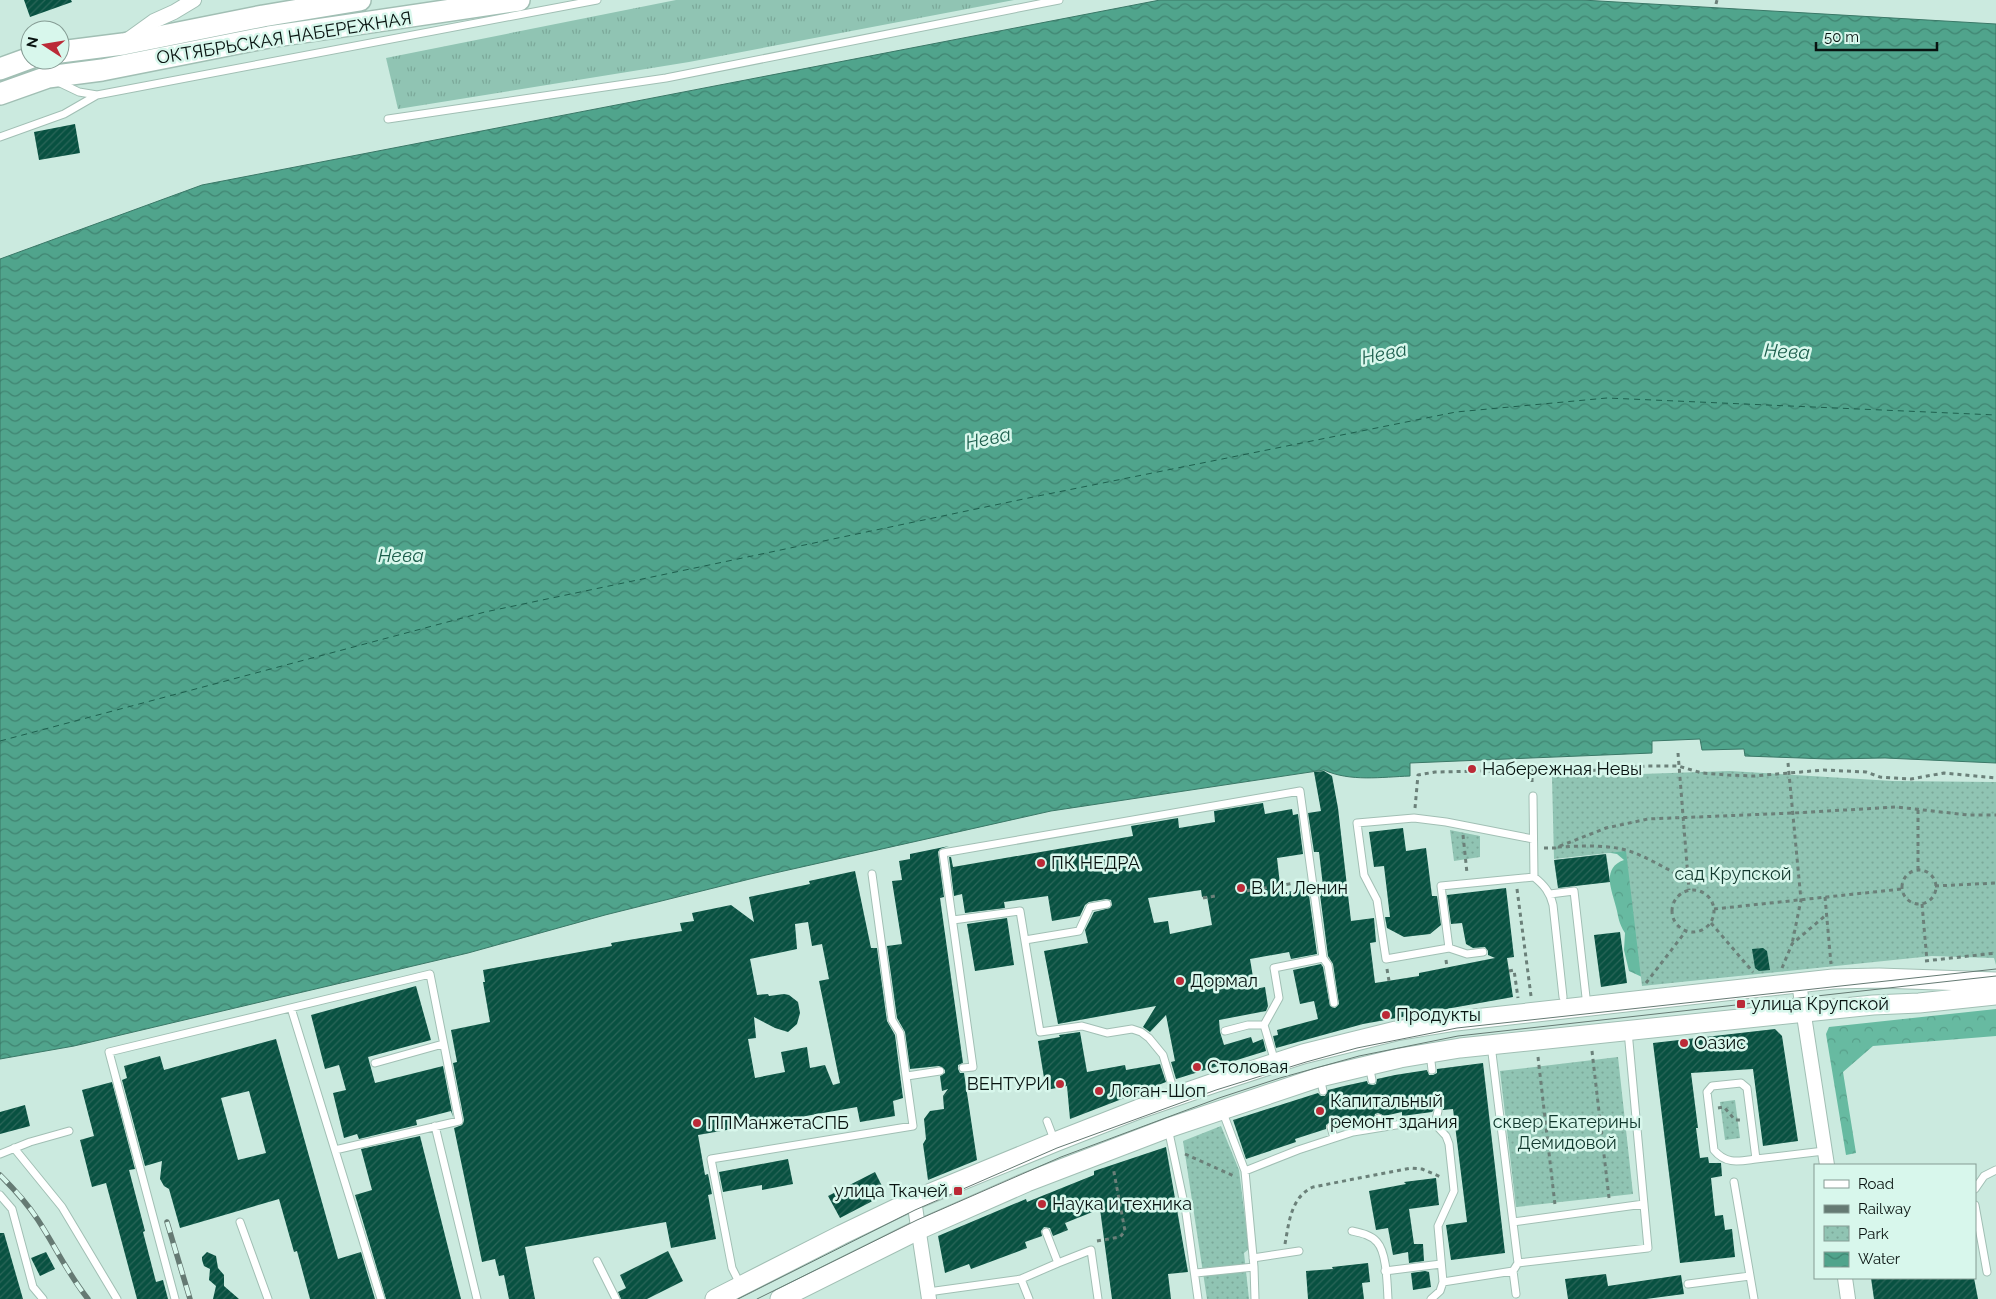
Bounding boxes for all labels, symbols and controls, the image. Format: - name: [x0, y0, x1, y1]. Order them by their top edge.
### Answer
- street label: ОКТЯБРЬСКАЯ НАБЕРЕЖНАЯ: [155, 7, 413, 68]
- north arrow: [20, 20, 70, 70]
- scale bar: [1816, 20, 1937, 52]
- text: 50 m: [1824, 28, 1859, 46]
- text: N: [23, 35, 41, 49]
- water label: Нева: [1359, 337, 1409, 369]
- water label: Нева: [1763, 339, 1811, 363]
- water label: Нева: [963, 422, 1013, 454]
- water label: Нева: [378, 544, 424, 566]
- place label: Набережная Невы: [1482, 758, 1642, 779]
- marker: Набережная Невы: [1466, 763, 1478, 775]
- place label: ПК НЕДРА: [1051, 852, 1140, 873]
- marker: ПК НЕДРА: [1035, 857, 1047, 869]
- park label: сад Крупской: [1674, 863, 1792, 884]
- place label: В. И. Ленин: [1251, 877, 1348, 898]
- marker: В. И. Ленин: [1235, 882, 1247, 894]
- place label: Дормал: [1190, 970, 1258, 991]
- marker: Дормал: [1174, 975, 1186, 987]
- place label: улица Крупской: [1751, 993, 1889, 1014]
- marker: улица Крупской: [1735, 998, 1747, 1010]
- place label: Продукты: [1396, 1004, 1481, 1025]
- marker: Продукты: [1380, 1009, 1392, 1021]
- place label: Оазис: [1694, 1032, 1746, 1053]
- marker: Оазис: [1678, 1037, 1690, 1049]
- place label: Столовая: [1207, 1056, 1288, 1077]
- marker: Столовая: [1191, 1061, 1203, 1073]
- place label: ВЕНТУРИ: [967, 1073, 1050, 1094]
- marker: ВЕНТУРИ: [1054, 1078, 1066, 1090]
- place label: Логан-Шоп: [1109, 1080, 1206, 1101]
- marker: Логан-Шоп: [1093, 1085, 1105, 1097]
- place label: Капитальный ремонт здания: [1330, 1090, 1458, 1132]
- marker: Капитальный ремонт здания: [1314, 1105, 1326, 1117]
- park label: сквер Екатерины Демидовой: [1493, 1111, 1641, 1153]
- place label: ППМанжетаСПБ: [707, 1112, 849, 1133]
- marker: ППМанжетаСПБ: [691, 1117, 703, 1129]
- legend: [1814, 1164, 1976, 1279]
- text: Road: [1858, 1175, 1894, 1193]
- place label: улица Ткачей: [834, 1180, 948, 1201]
- marker: улица Ткачей: [952, 1185, 964, 1197]
- place label: Наука и техника: [1052, 1193, 1192, 1214]
- marker: Наука и техника: [1036, 1198, 1048, 1210]
- text: Railway: [1858, 1200, 1911, 1218]
- text: Park: [1858, 1225, 1889, 1243]
- text: Water: [1858, 1250, 1901, 1268]

